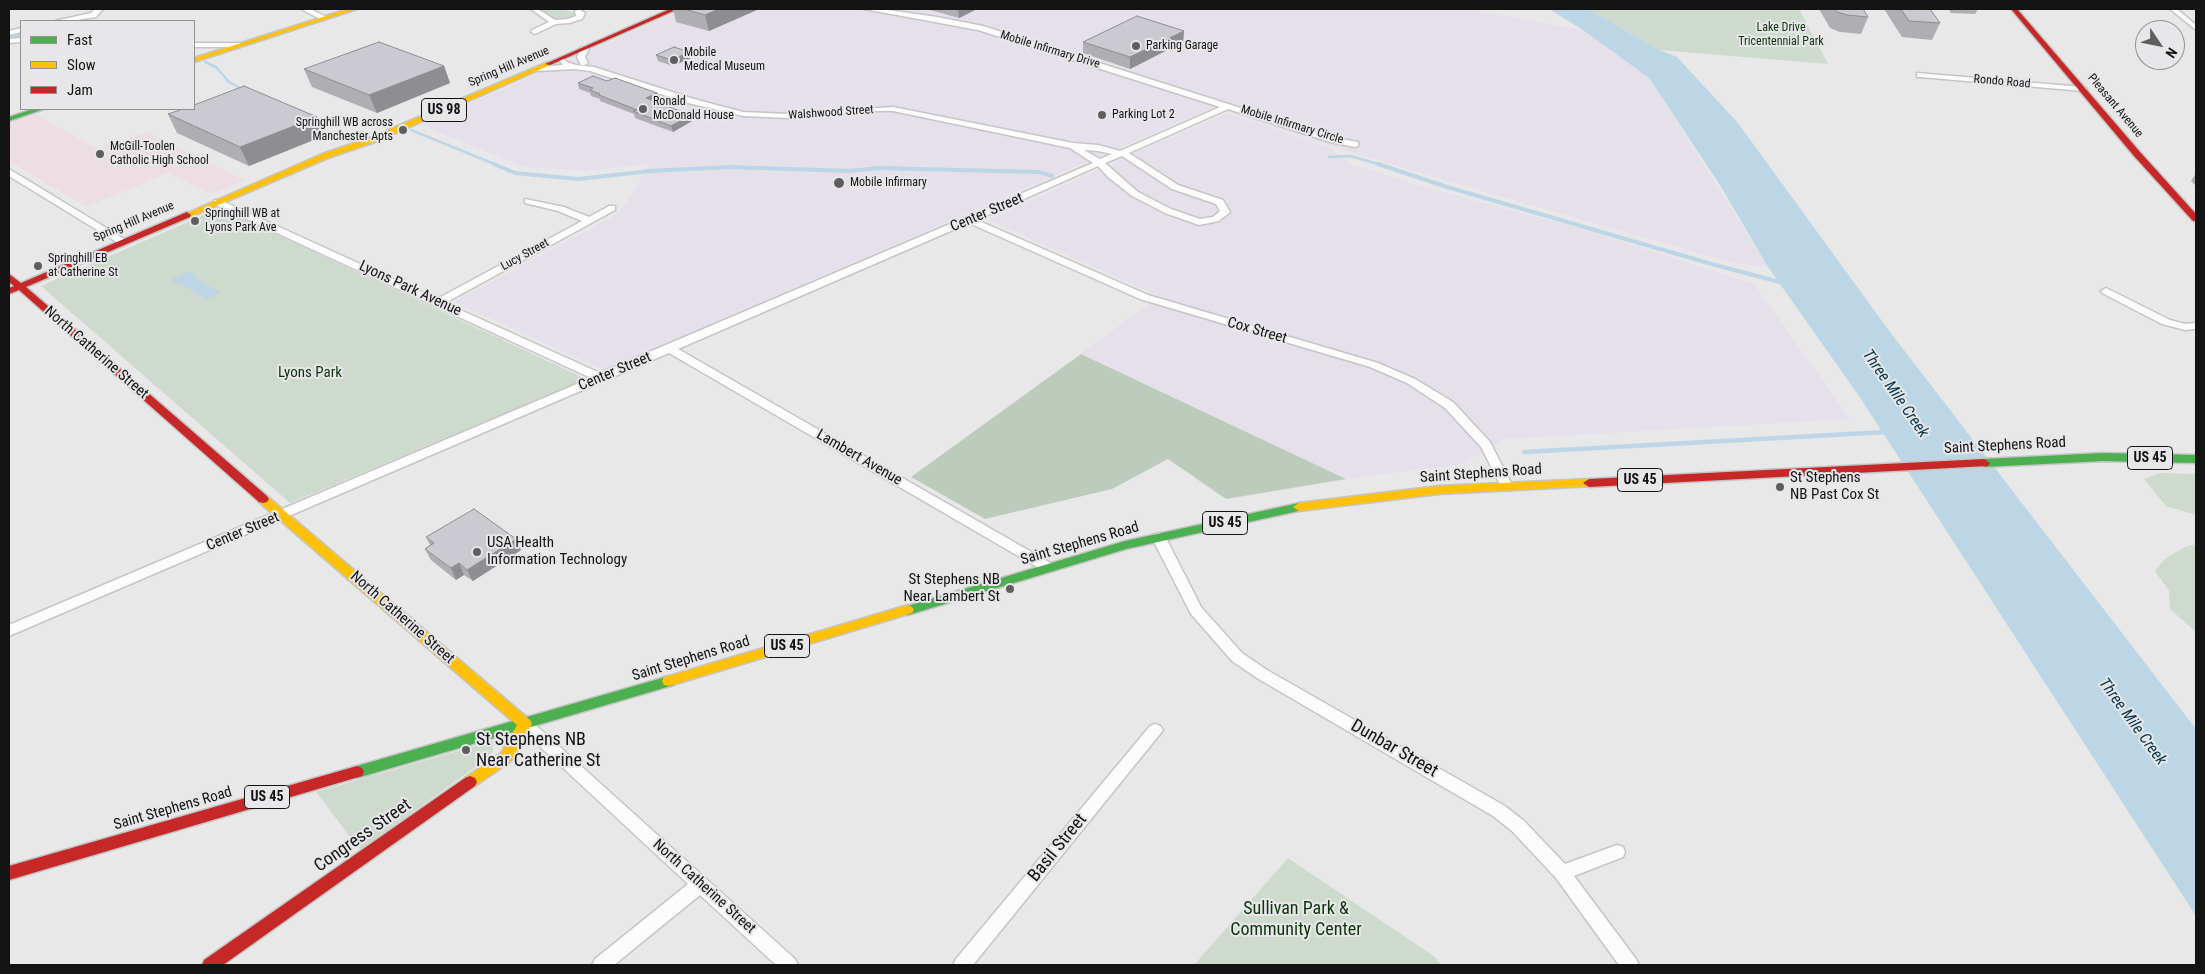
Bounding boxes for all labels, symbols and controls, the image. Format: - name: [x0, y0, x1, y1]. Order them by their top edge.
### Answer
- legend: [20, 20, 195, 110]
- north arrow: [2135, 20, 2185, 70]
- park label: Lake Drive Tricentennial Park: [1738, 21, 1824, 49]
- street label: Mobile Infirmary Drive: [998, 28, 1102, 72]
- text: Fast: [67, 31, 92, 49]
- place label: Parking Garage: [1146, 39, 1218, 53]
- marker: Parking Garage: [1130, 40, 1142, 52]
- street label: Spring Hill Avenue: [467, 44, 551, 90]
- text: N: [2163, 45, 2181, 61]
- place label: Mobile Medical Museum: [684, 46, 765, 74]
- marker: Mobile Medical Museum: [668, 54, 680, 66]
- text: Slow: [67, 56, 96, 74]
- street label: Pleasant Avenue: [2084, 71, 2146, 141]
- street label: Rondo Road: [1973, 72, 2031, 92]
- text: Jam: [67, 81, 93, 99]
- place label: Ronald McDonald House: [653, 95, 734, 123]
- road number: US 98: [422, 98, 466, 122]
- marker: Ronald McDonald House: [637, 103, 649, 115]
- street label: Walshwood Street: [788, 103, 874, 123]
- street label: Mobile Infirmary Circle: [1239, 103, 1345, 147]
- place label: Parking Lot 2: [1112, 108, 1175, 122]
- marker: Parking Lot 2: [1096, 109, 1108, 121]
- place label: Springhill WB across Manchester Apts: [296, 116, 393, 144]
- marker: Springhill WB across Manchester Apts: [397, 124, 409, 136]
- place label: McGill-Toolen Catholic High School: [110, 140, 209, 168]
- marker: McGill-Toolen Catholic High School: [94, 148, 106, 160]
- marker: Mobile Infirmary: [832, 176, 846, 190]
- place label: Mobile Infirmary: [850, 176, 927, 190]
- street label: Center Street: [948, 190, 1026, 236]
- street label: Spring Hill Avenue: [92, 199, 176, 245]
- place label: Springhill WB at Lyons Park Ave: [205, 207, 280, 235]
- marker: Springhill WB at Lyons Park Ave: [189, 215, 201, 227]
- street label: Lucy Street: [498, 236, 552, 274]
- place label: Springhill EB at Catherine St: [48, 252, 118, 280]
- street label: Lyons Park Avenue: [356, 257, 464, 321]
- marker: Springhill EB at Catherine St: [32, 260, 44, 272]
- street label: North Catherine Street: [40, 303, 152, 403]
- street label: Cox Street: [1225, 314, 1289, 348]
- water label: Three Mile Creek: [1858, 346, 1932, 442]
- street label: Center Street: [576, 349, 654, 395]
- park label: Lyons Park: [278, 364, 342, 382]
- street label: Lambert Avenue: [813, 426, 905, 490]
- street label: Saint Stephens Road: [1944, 434, 2066, 458]
- road number: US 45: [2128, 446, 2172, 469]
- street label: Saint Stephens Road: [1419, 461, 1543, 487]
- road number: US 45: [1618, 468, 1662, 492]
- place label: St Stephens NB Past Cox St: [1790, 469, 1879, 504]
- marker: St Stephens NB Past Cox St: [1774, 481, 1786, 493]
- street label: Center Street: [204, 509, 282, 555]
- road number: US 45: [1202, 512, 1248, 534]
- street label: Saint Stephens Road: [1019, 519, 1141, 569]
- place label: USA Health Information Technology: [487, 534, 627, 569]
- marker: USA Health Information Technology: [471, 546, 483, 558]
- street label: North Catherine Street: [346, 568, 458, 668]
- place label: St Stephens NB Near Lambert St: [903, 571, 1000, 606]
- marker: St Stephens NB Near Lambert St: [1004, 583, 1016, 595]
- street label: Saint Stephens Road: [630, 633, 752, 685]
- road number: US 45: [764, 634, 810, 658]
- water label: Three Mile Creek: [2094, 675, 2170, 769]
- street label: Dunbar Street: [1347, 715, 1441, 783]
- place label: St Stephens NB Near Catherine St: [476, 729, 601, 772]
- marker: St Stephens NB Near Catherine St: [460, 744, 472, 756]
- street label: Saint Stephens Road: [112, 784, 234, 834]
- road number: US 45: [244, 786, 290, 809]
- street label: Congress Street: [310, 795, 416, 877]
- street label: Basil Street: [1024, 810, 1092, 886]
- street label: North Catherine Street: [649, 836, 759, 938]
- park label: Sullivan Park & Community Center: [1230, 898, 1362, 941]

